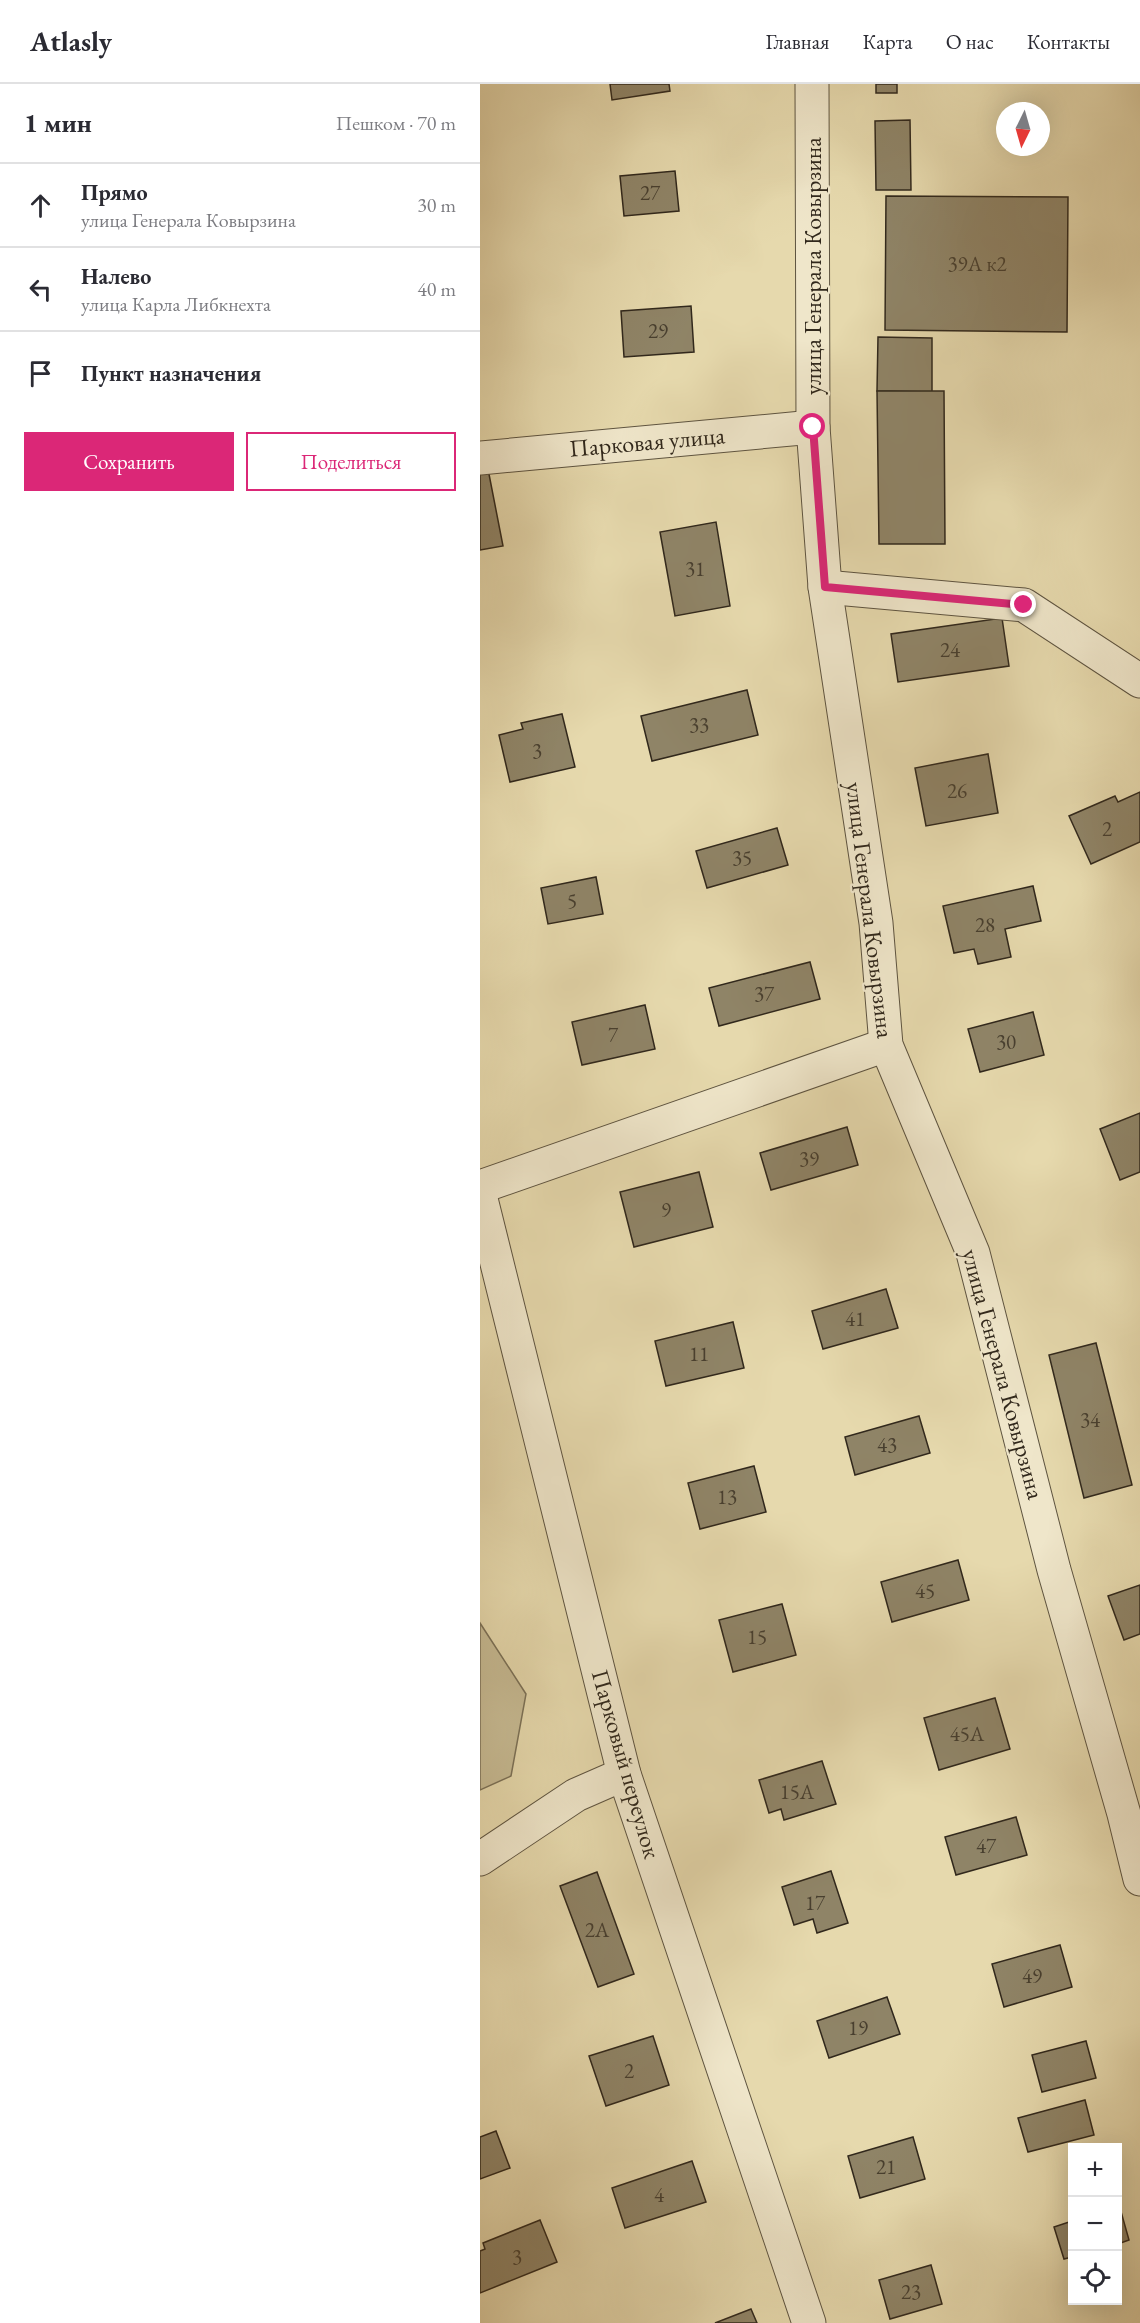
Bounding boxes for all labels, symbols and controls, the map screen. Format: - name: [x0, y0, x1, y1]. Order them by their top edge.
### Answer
- text: Atlasly: [30, 23, 112, 59]
- text: Главная: [765, 28, 829, 55]
- text: Карта: [862, 28, 913, 55]
- text: О нас: [946, 28, 994, 55]
- text: Контакты: [1027, 28, 1110, 55]
- north arrow: [996, 102, 1050, 156]
- text: 1 мин: [24, 106, 92, 140]
- text: Пешком · 70 m: [336, 110, 456, 136]
- street label: улица Генерала Ковырзина: [797, 137, 828, 395]
- text: Прямо: [81, 178, 148, 207]
- house number: 27: [640, 179, 661, 206]
- icon: ahead: [24, 189, 57, 222]
- text: 30 m: [417, 192, 456, 218]
- text: улица Генерала Ковырзина: [81, 207, 296, 233]
- house number: 39А к2: [947, 250, 1007, 277]
- text: Налево: [81, 262, 151, 291]
- icon: left: [24, 273, 57, 306]
- text: 40 m: [417, 276, 456, 302]
- text: улица Карла Либкнехта: [81, 291, 271, 317]
- house number: 29: [648, 317, 668, 344]
- icon: arrive: [24, 357, 57, 390]
- text: Пункт назначения: [81, 359, 261, 388]
- route start: [799, 413, 825, 439]
- street label: Парковая улица: [568, 419, 726, 464]
- button: Сохранить: [24, 432, 234, 491]
- button: Поделиться: [246, 432, 456, 491]
- house number: 31: [685, 555, 705, 582]
- route end: [1010, 591, 1036, 617]
- house number: 24: [940, 636, 961, 663]
- house number: 33: [689, 711, 709, 738]
- house number: 3: [532, 737, 542, 764]
- house number: 26: [947, 777, 967, 804]
- street label: улица Генерала Ковырзина: [839, 780, 902, 1040]
- house number: 2: [1102, 815, 1112, 842]
- house number: 35: [732, 844, 752, 871]
- house number: 5: [567, 887, 577, 914]
- house number: 28: [975, 911, 995, 938]
- house number: 37: [754, 980, 775, 1007]
- house number: 7: [608, 1021, 619, 1048]
- house number: 30: [996, 1028, 1016, 1055]
- house number: 39: [799, 1145, 819, 1172]
- house number: 9: [661, 1196, 671, 1223]
- street label: улица Генерала Ковырзина: [955, 1245, 1052, 1503]
- house number: 41: [845, 1305, 865, 1332]
- house number: 11: [689, 1340, 709, 1367]
- house number: 34: [1080, 1406, 1101, 1433]
- house number: 43: [877, 1431, 897, 1458]
- house number: 13: [717, 1483, 737, 1510]
- house number: 45: [915, 1577, 935, 1604]
- house number: 15: [747, 1623, 767, 1650]
- street label: Парковый переулок: [585, 1666, 668, 1862]
- house number: 45А: [950, 1720, 985, 1747]
- house number: 15А: [780, 1778, 815, 1805]
- house number: 47: [976, 1832, 997, 1859]
- house number: 17: [805, 1889, 826, 1916]
- house number: 2А: [585, 1916, 610, 1943]
- house number: 49: [1022, 1962, 1042, 1989]
- house number: 19: [848, 2014, 868, 2041]
- house number: 2: [624, 2057, 634, 2084]
- map controls: [1068, 2143, 1122, 2305]
- button: +: [1068, 2143, 1122, 2197]
- house number: 21: [876, 2153, 896, 2180]
- house number: 4: [654, 2181, 665, 2208]
- button: −: [1068, 2197, 1122, 2251]
- house number: 3: [512, 2243, 522, 2270]
- button: locate: [1068, 2251, 1122, 2305]
- house number: 23: [901, 2278, 921, 2305]

